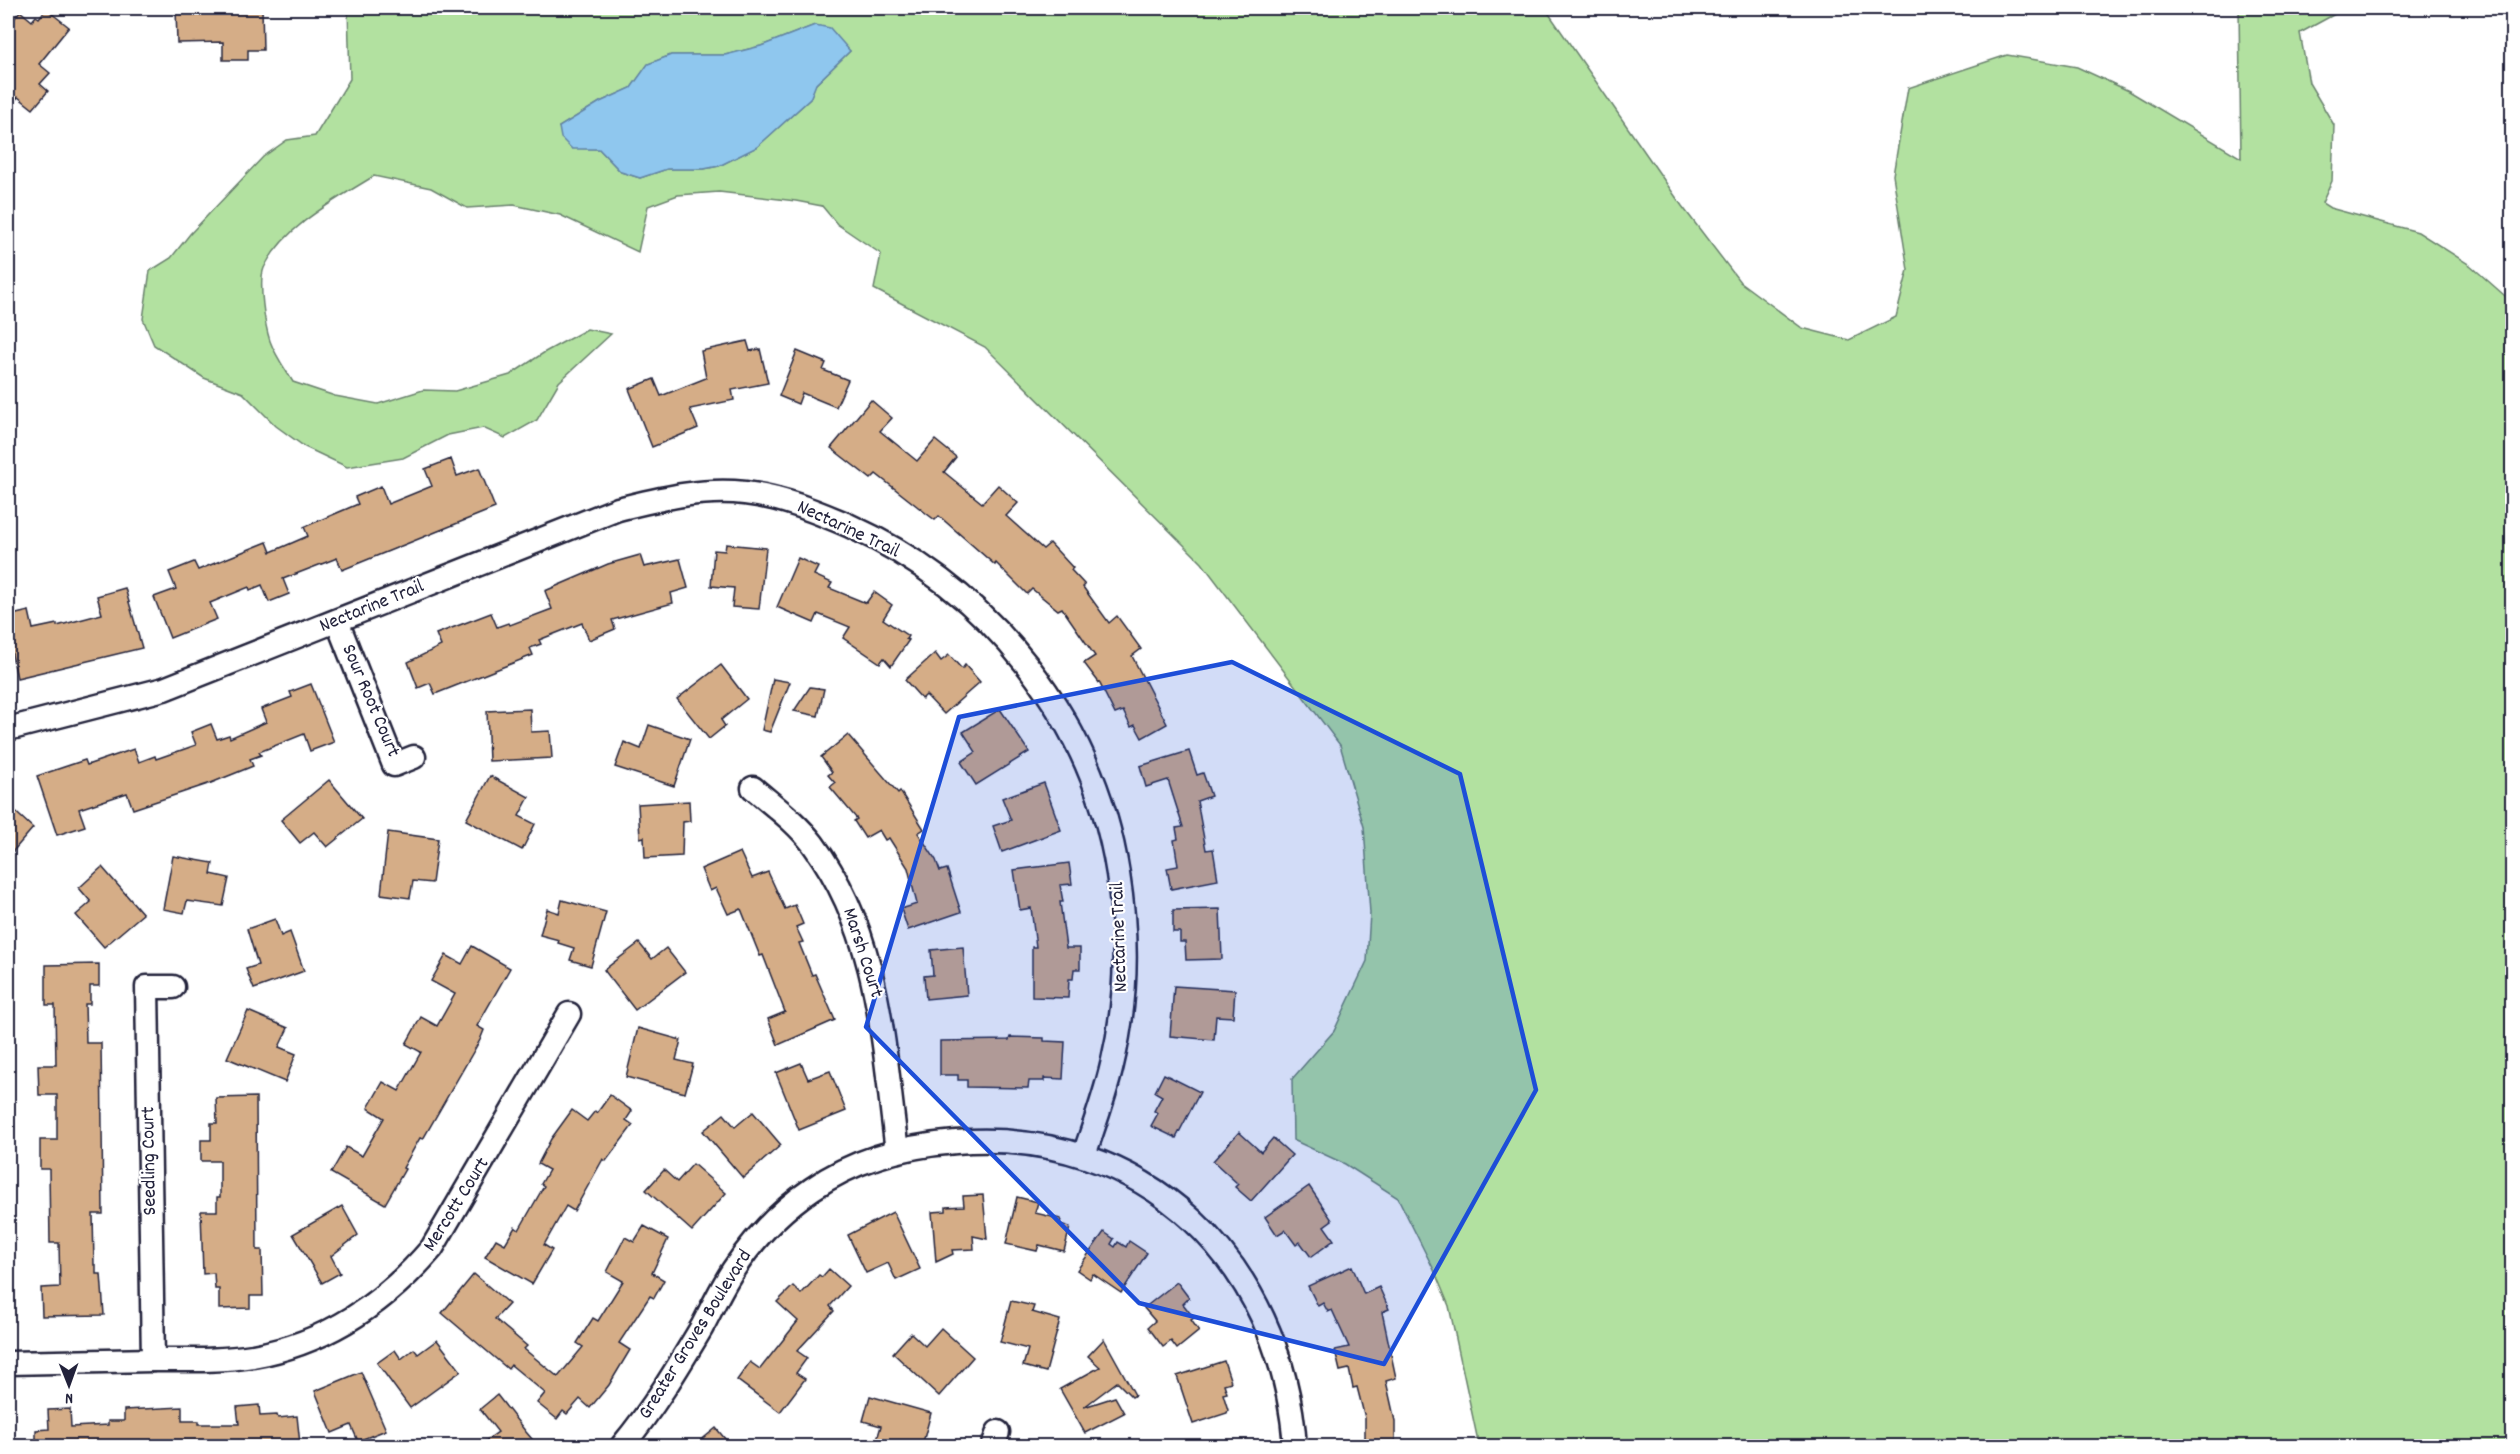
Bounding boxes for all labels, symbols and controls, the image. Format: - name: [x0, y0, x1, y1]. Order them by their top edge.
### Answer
- street label: Nectarine Trail: [792, 494, 904, 566]
- street label: Nectarine Trail: [316, 573, 429, 641]
- street label: Sour Root Court: [334, 640, 406, 762]
- street label: Nectarine Trail: [1104, 881, 1136, 993]
- street label: Marsh Court: [834, 905, 890, 1001]
- street label: Seedling Court: [135, 1106, 165, 1216]
- street label: Mercott Court: [417, 1152, 497, 1258]
- street label: Greater Groves Boulevard: [632, 1245, 760, 1425]
- north arrow: [39, 1355, 99, 1415]
- text: N: [65, 1386, 73, 1409]

